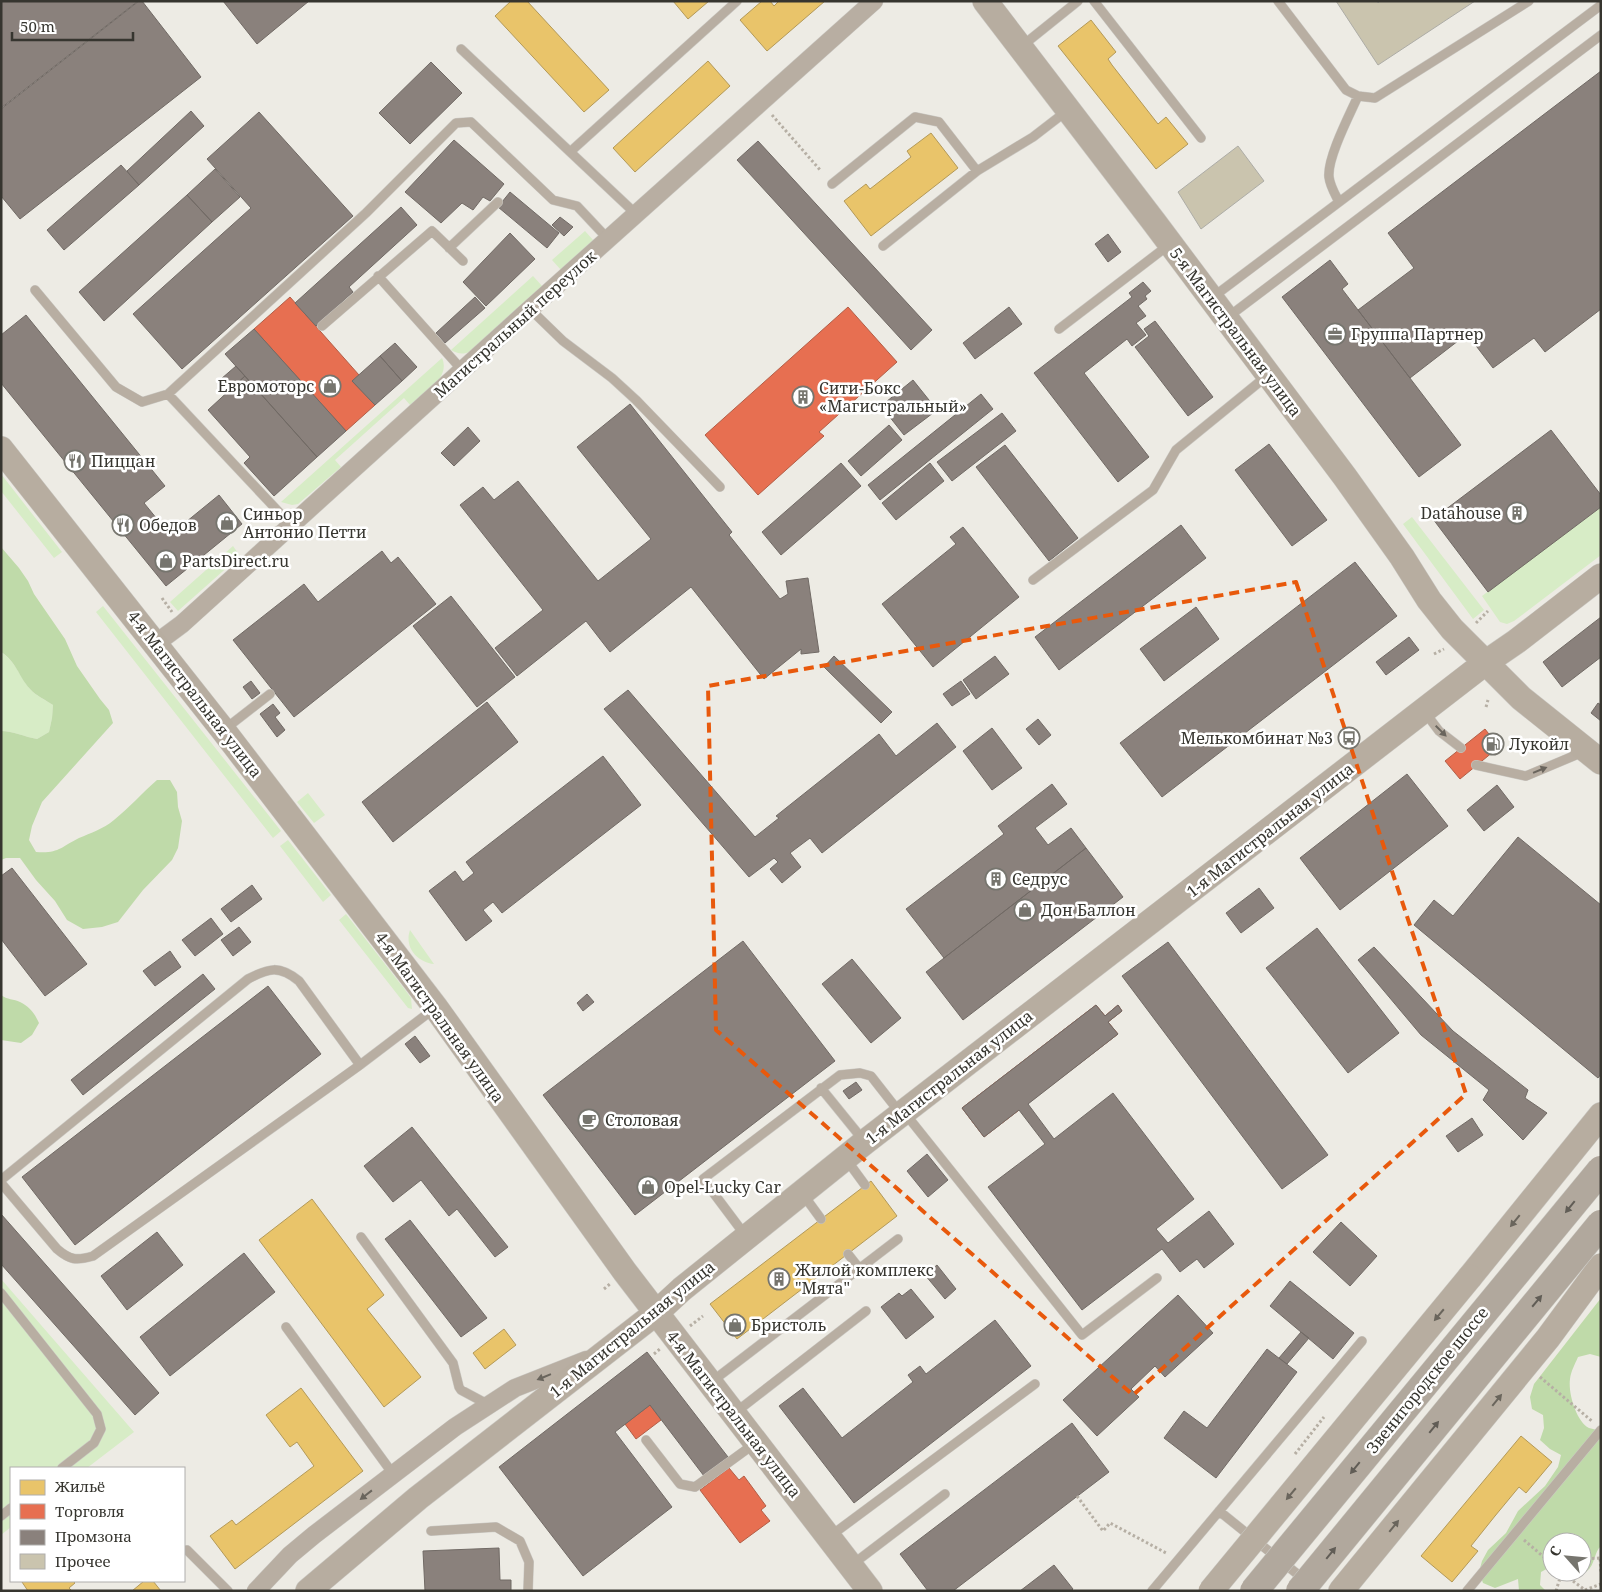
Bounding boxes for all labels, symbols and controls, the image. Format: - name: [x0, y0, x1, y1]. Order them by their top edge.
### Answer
- scale bar: [12, 10, 134, 42]
- text: 50 m: [20, 16, 55, 36]
- street label: 5-я Магистральная улица: [1165, 243, 1307, 421]
- street label: Магистральный переулок: [429, 245, 601, 403]
- office icon: Группа Партнер: [1323, 322, 1347, 346]
- place label: Группа Партнер: [1351, 323, 1484, 345]
- shop icon: Евромоторс: [318, 374, 342, 398]
- place label: Евромоторс: [217, 375, 314, 397]
- place label: Сити-Бокс «Магистральный»: [819, 377, 967, 417]
- building icon: Сити-Бокс «Магистральный»: [791, 385, 815, 409]
- restaurant icon: Пиццан: [63, 449, 87, 473]
- place label: Пиццан: [91, 450, 156, 472]
- building icon: Datahouse: [1505, 501, 1529, 525]
- place label: Datahouse: [1420, 502, 1501, 524]
- place label: Синьор Антонио Петти: [243, 503, 367, 543]
- shop icon: Синьор Антонио Петти: [215, 511, 239, 535]
- restaurant icon: Обедов: [111, 513, 135, 537]
- place label: Обедов: [139, 514, 197, 536]
- shop icon: PartsDirect.ru: [154, 549, 178, 573]
- place label: PartsDirect.ru: [182, 550, 289, 572]
- street label: 4-я Магистральная улица: [123, 606, 267, 782]
- one-way arrow: [1435, 725, 1447, 737]
- bus stop icon: Мелькомбинат №3: [1337, 726, 1361, 750]
- place label: Мелькомбинат №3: [1181, 727, 1333, 749]
- fuel station icon: Лукойл: [1481, 732, 1505, 756]
- place label: Лукойл: [1509, 733, 1569, 755]
- street label: 1-я Магистральная улица: [1182, 758, 1358, 902]
- one-way arrow: [1533, 765, 1547, 773]
- building icon: Седрус: [984, 867, 1008, 891]
- place label: Седрус: [1012, 868, 1068, 890]
- shop icon: Дон Баллон: [1013, 898, 1037, 922]
- place label: Дон Баллон: [1041, 899, 1136, 921]
- street label: 4-я Магистральная улица: [370, 927, 510, 1107]
- street label: 1-я Магистральная улица: [861, 1005, 1037, 1149]
- cafe icon: Столовая: [577, 1108, 601, 1132]
- place label: Столовая: [605, 1109, 679, 1131]
- shop icon: Opel-Lucky Car: [636, 1175, 660, 1199]
- place label: Opel-Lucky Car: [664, 1176, 782, 1198]
- one-way arrow: [1564, 1201, 1575, 1214]
- one-way arrow: [1510, 1214, 1521, 1227]
- street label: 1-я Магистральная улица: [545, 1255, 719, 1403]
- place label: Жилой комплекс "Мята": [794, 1259, 934, 1299]
- building icon: Жилой комплекс "Мята": [767, 1267, 791, 1291]
- one-way arrow: [1531, 1296, 1543, 1308]
- street label: Звенигородское шоссе: [1361, 1302, 1493, 1458]
- one-way arrow: [1434, 1308, 1445, 1321]
- shop icon: Бристоль: [723, 1313, 747, 1337]
- place label: Бристоль: [751, 1314, 826, 1336]
- street label: 4-я Магистральная улица: [662, 1326, 806, 1502]
- one-way arrow: [537, 1373, 551, 1381]
- one-way arrow: [1491, 1394, 1502, 1406]
- one-way arrow: [1429, 1421, 1440, 1434]
- one-way arrow: [1350, 1461, 1361, 1474]
- legend: [10, 1467, 185, 1582]
- text: Жильё: [54, 1476, 105, 1496]
- one-way arrow: [1286, 1487, 1297, 1500]
- one-way arrow: [359, 1490, 372, 1500]
- text: Торговля: [55, 1501, 124, 1521]
- one-way arrow: [1389, 1520, 1400, 1533]
- text: Промзона: [55, 1526, 132, 1546]
- north arrow: [1542, 1532, 1592, 1582]
- text: С: [1544, 1542, 1566, 1559]
- one-way arrow: [1326, 1547, 1337, 1560]
- text: Прочее: [55, 1551, 111, 1571]

